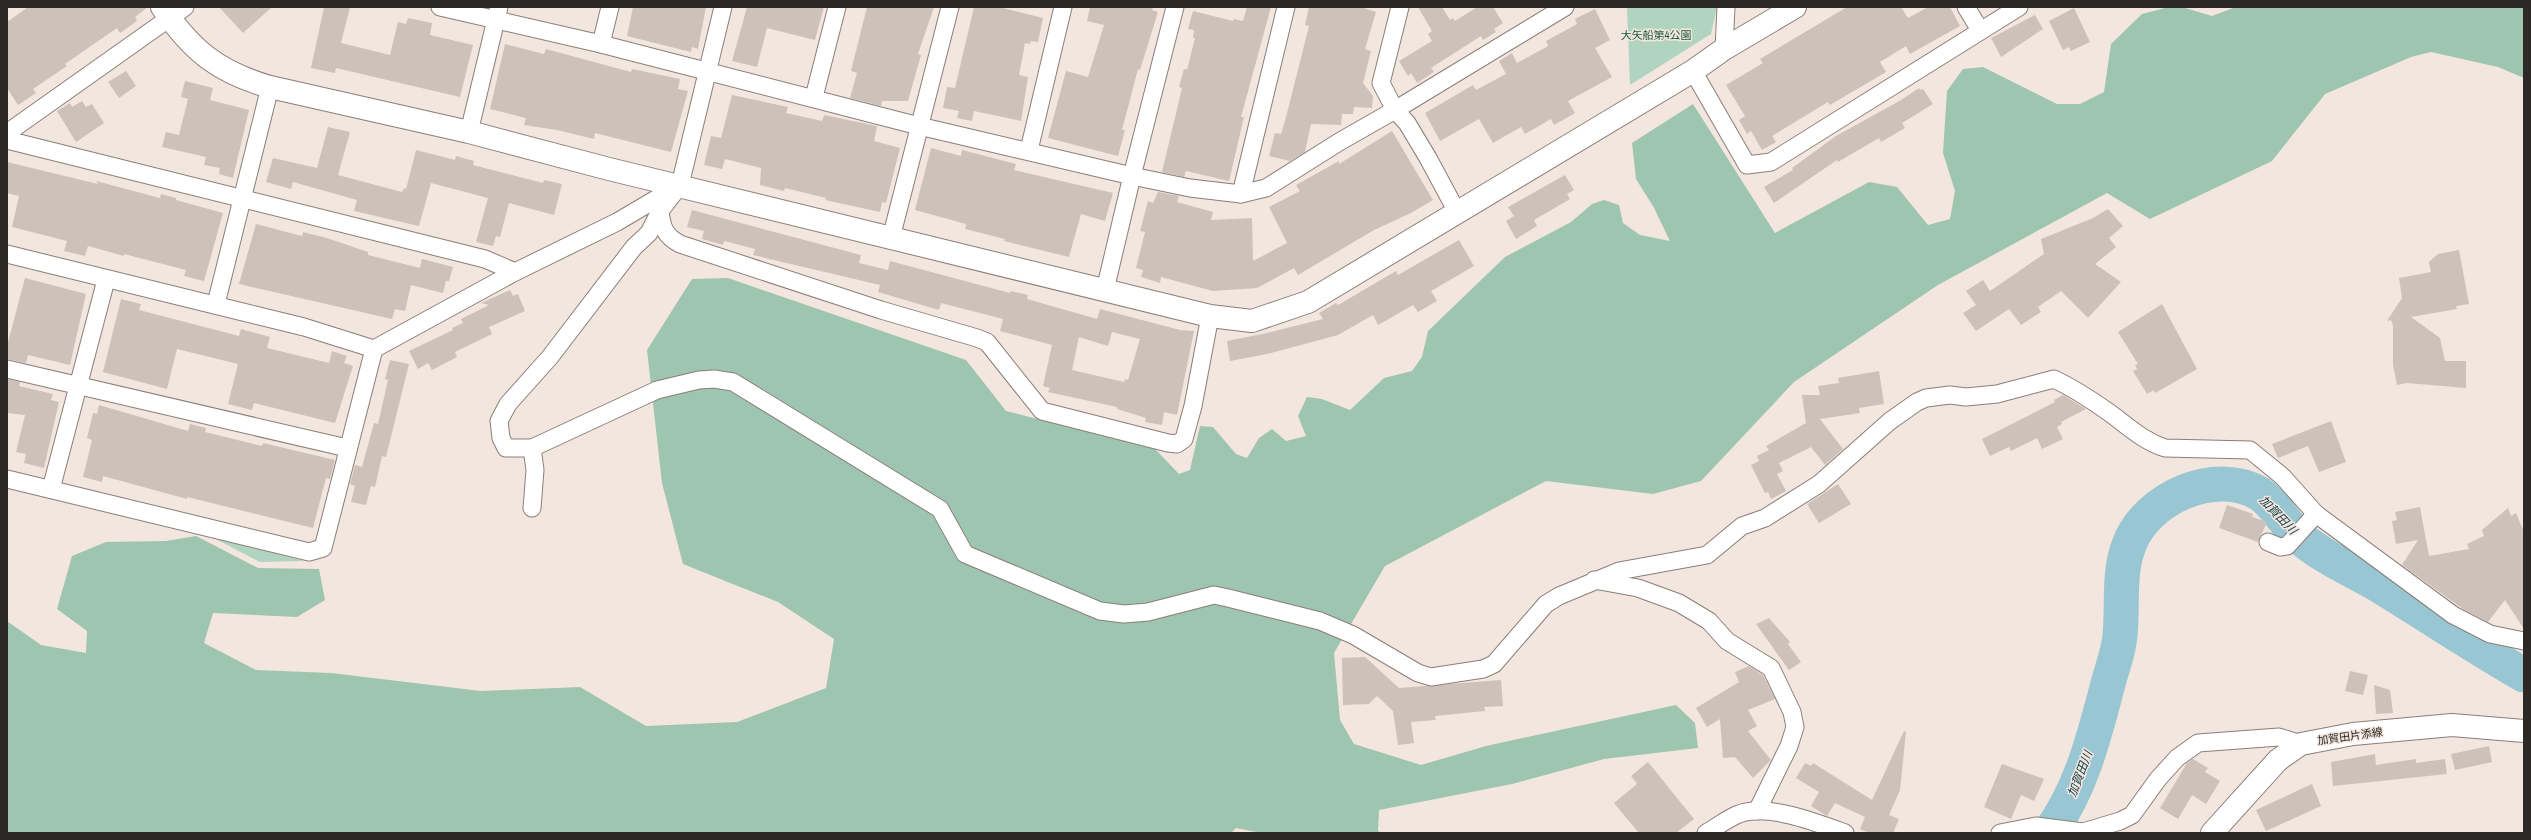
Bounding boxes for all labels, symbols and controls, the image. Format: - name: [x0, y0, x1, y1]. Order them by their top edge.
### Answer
- park label: 大矢船第4公園: [1620, 28, 1692, 42]
- water label: 加賀田川: [2256, 492, 2302, 539]
- street label: 加賀田片添線: [2316, 724, 2384, 748]
- water label: 加賀田川: [2064, 747, 2097, 799]

